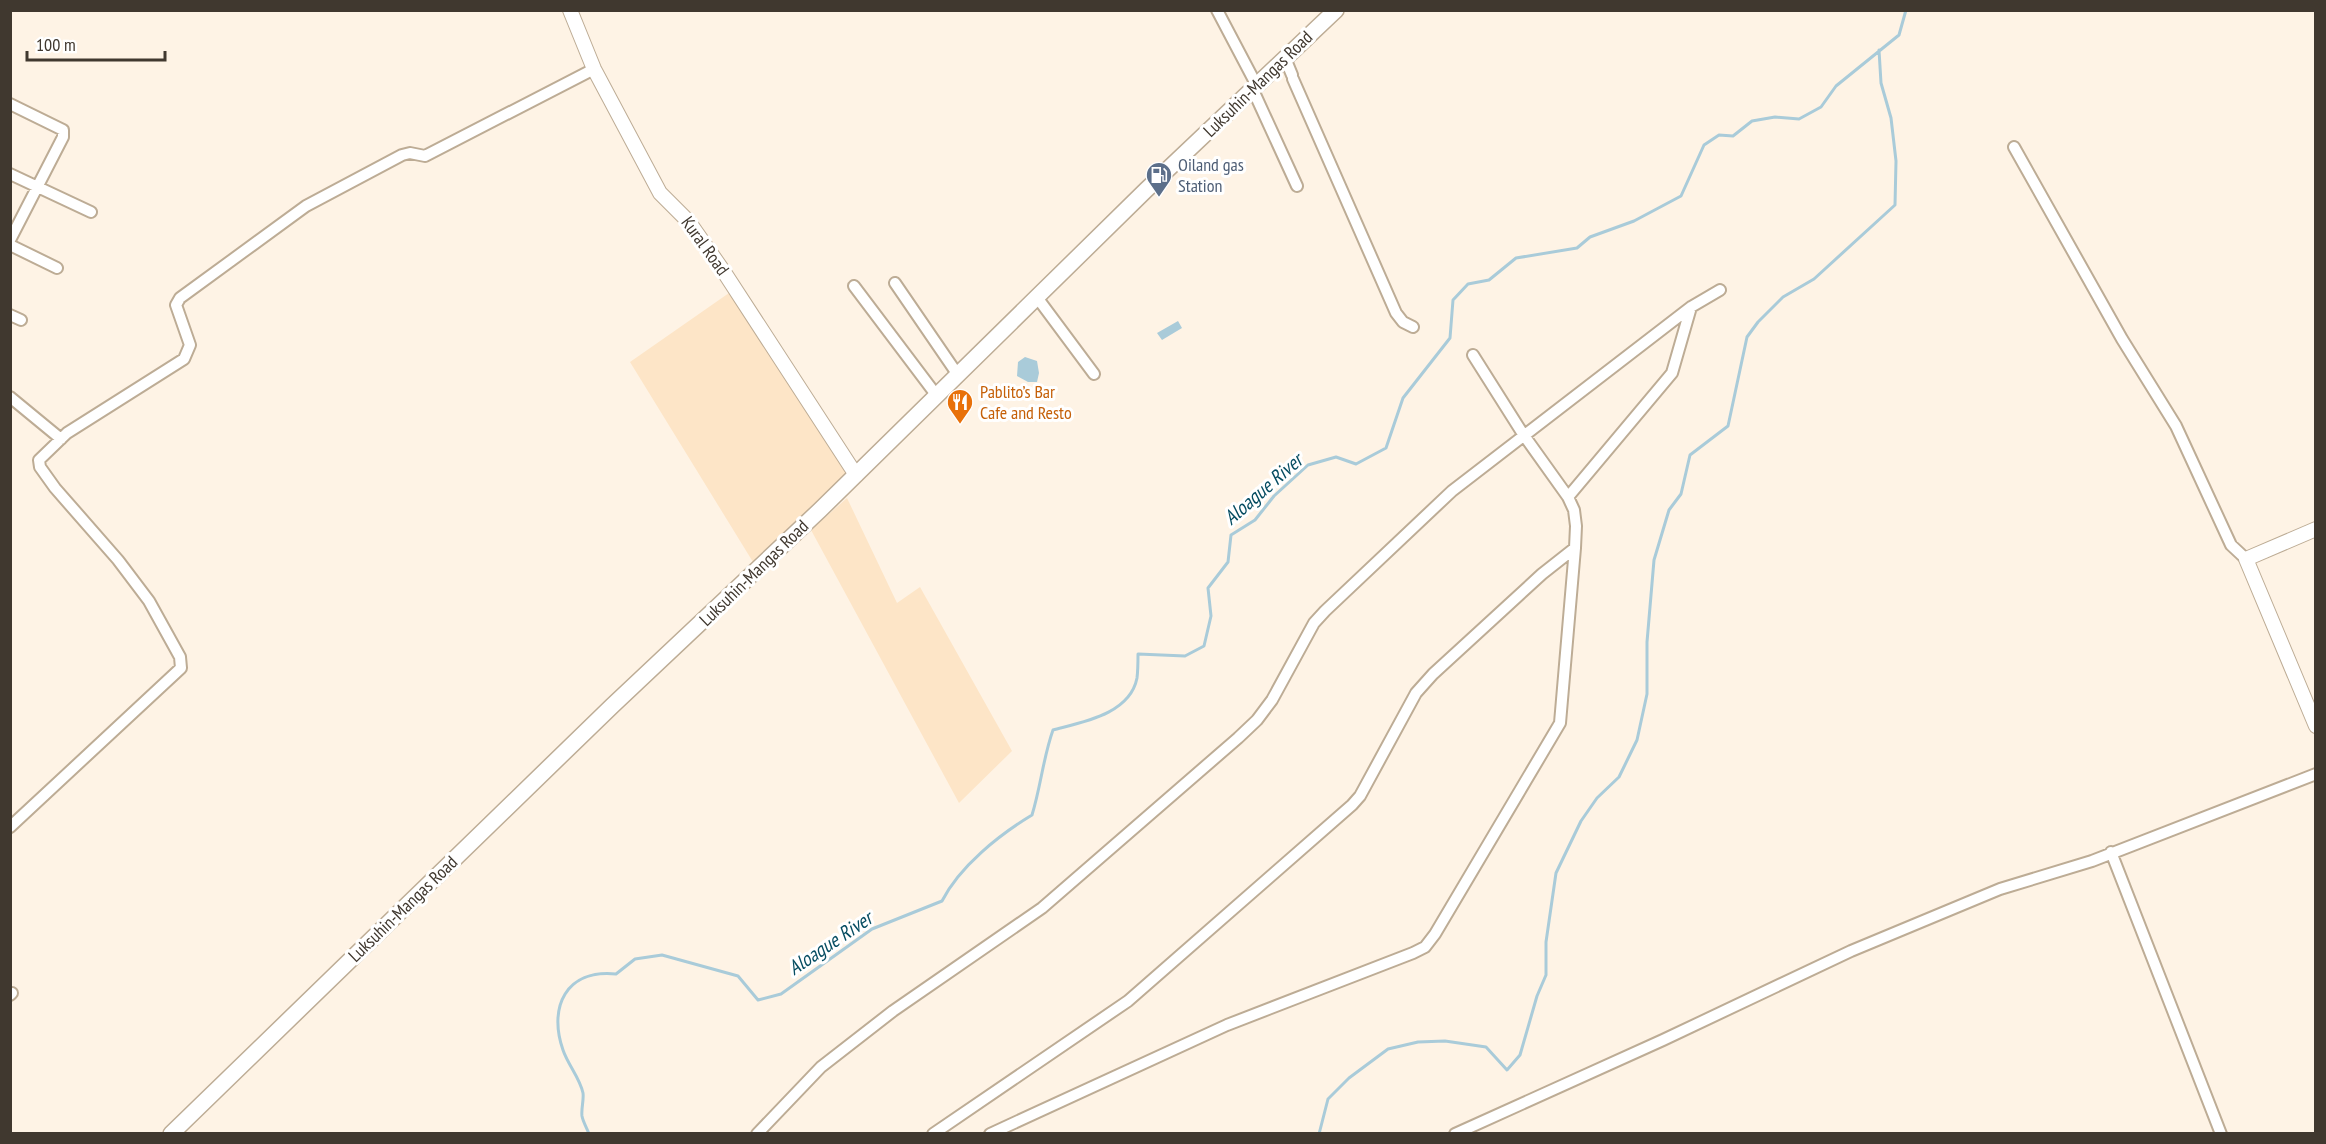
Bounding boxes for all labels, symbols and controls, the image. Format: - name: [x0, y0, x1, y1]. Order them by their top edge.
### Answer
- scale bar: [27, 24, 165, 62]
- street label: Luksuhin-Mangas Road: [1198, 26, 1317, 142]
- text: 100 m: [36, 33, 76, 56]
- place label: Oiland gas Station: [1178, 153, 1244, 197]
- fuel station icon: Oiland gas Station: [1144, 160, 1174, 198]
- street label: Kural Road: [676, 212, 734, 280]
- place label: Pablito’s Bar Cafe and Resto: [980, 380, 1072, 424]
- restaurant icon: Pablito’s Bar Cafe and Resto: [945, 387, 975, 425]
- water label: Aloague River: [1218, 446, 1310, 530]
- street label: Luksuhin-Mangas Road: [694, 515, 813, 631]
- street label: Luksuhin-Mangas Road: [343, 851, 462, 967]
- water label: Aloague River: [783, 904, 879, 981]

